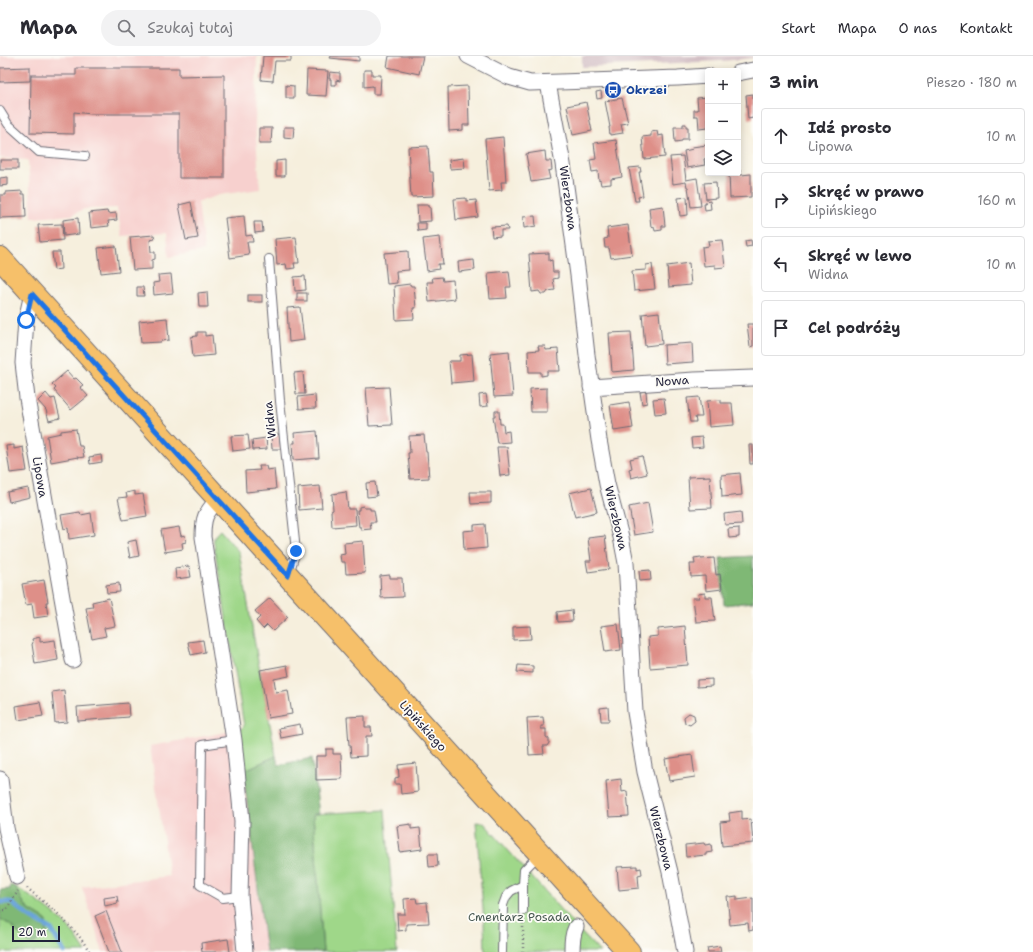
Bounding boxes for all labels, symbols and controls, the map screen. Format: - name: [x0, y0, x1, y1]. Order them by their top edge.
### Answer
- search box: [101, 10, 381, 46]
- text: Mapa: [20, 15, 77, 40]
- icon: search: [115, 17, 137, 39]
- text: Szukaj tutaj: [147, 18, 233, 38]
- text: Start: [781, 19, 816, 37]
- text: Mapa: [838, 19, 876, 37]
- text: O nas: [898, 19, 937, 37]
- text: Kontakt: [959, 19, 1013, 37]
- map controls: [705, 68, 741, 176]
- button: +: [705, 68, 741, 104]
- text: 3 min: [769, 71, 819, 93]
- text: Pieszo · 180 m: [926, 74, 1017, 91]
- bus stop icon: Okrzei: [603, 80, 623, 100]
- place label: Okrzei: [626, 82, 667, 98]
- button: −: [705, 104, 741, 140]
- text: Idź prosto: [808, 118, 892, 138]
- icon: ahead: [770, 125, 792, 147]
- text: 10 m: [986, 128, 1016, 145]
- text: Lipowa: [808, 138, 853, 155]
- button: layers: [705, 140, 741, 176]
- street label: Wierzbowa: [556, 164, 581, 232]
- text: Skręć w prawo: [808, 182, 924, 202]
- icon: right: [770, 189, 792, 211]
- text: 160 m: [978, 192, 1016, 209]
- text: Lipińskiego: [808, 202, 877, 219]
- text: Skręć w lewo: [808, 246, 912, 266]
- icon: left: [770, 253, 792, 275]
- text: 10 m: [986, 256, 1016, 273]
- text: Widna: [808, 266, 848, 283]
- route start: [17, 311, 35, 329]
- icon: arrive: [770, 317, 792, 339]
- text: Cel podróży: [808, 318, 900, 338]
- street label: Nowa: [655, 372, 690, 390]
- street label: Widna: [260, 400, 280, 439]
- street label: Lipowa: [29, 455, 52, 499]
- street label: Wierzbowa: [601, 484, 631, 552]
- route end: [287, 542, 305, 560]
- street label: Lipińskiego: [396, 697, 450, 755]
- street label: Wierzbowa: [645, 804, 677, 872]
- park label: Cmentarz Posada: [468, 909, 571, 925]
- scale bar: [12, 924, 60, 943]
- text: 20 m: [18, 925, 46, 940]

